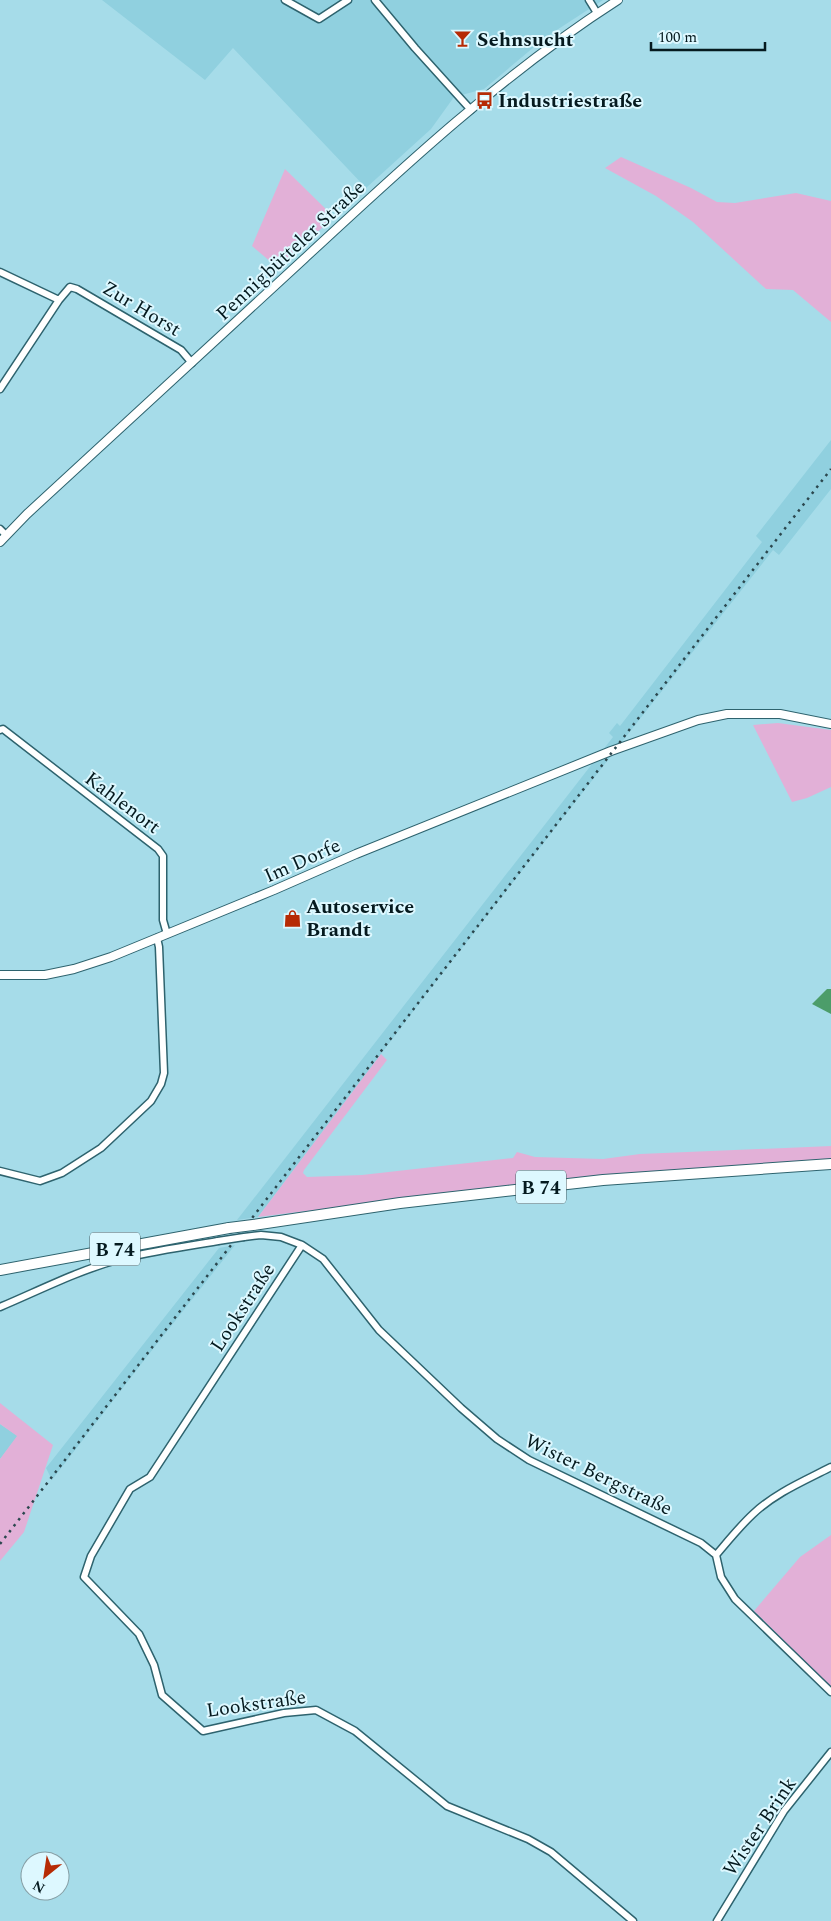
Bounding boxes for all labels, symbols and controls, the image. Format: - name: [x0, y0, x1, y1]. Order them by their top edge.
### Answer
- scale bar: [651, 20, 765, 52]
- place label: Sehnsucht: [477, 25, 574, 55]
- text: 100 m: [658, 26, 697, 49]
- bar icon: Sehnsucht: [453, 29, 473, 49]
- place label: Industriestraße: [498, 86, 642, 116]
- bus stop icon: Industriestraße: [474, 90, 494, 110]
- street label: Pennigbütteler Straße: [209, 173, 372, 328]
- street label: Zur Horst: [96, 273, 187, 344]
- street label: Kahlenort: [78, 764, 167, 841]
- street label: Im Dorfe: [259, 831, 345, 891]
- place label: Autoservice Brandt: [306, 892, 414, 945]
- shop icon: Autoservice Brandt: [282, 908, 302, 928]
- road number: B 74: [516, 1170, 566, 1204]
- road number: B 74: [90, 1232, 140, 1266]
- street label: Lookstraße: [203, 1257, 283, 1358]
- street label: Wister Bergstraße: [520, 1426, 677, 1524]
- street label: Lookstraße: [204, 1682, 308, 1726]
- street label: Wister Brink: [716, 1771, 804, 1882]
- north arrow: [20, 1851, 70, 1901]
- text: N: [29, 1875, 49, 1899]

